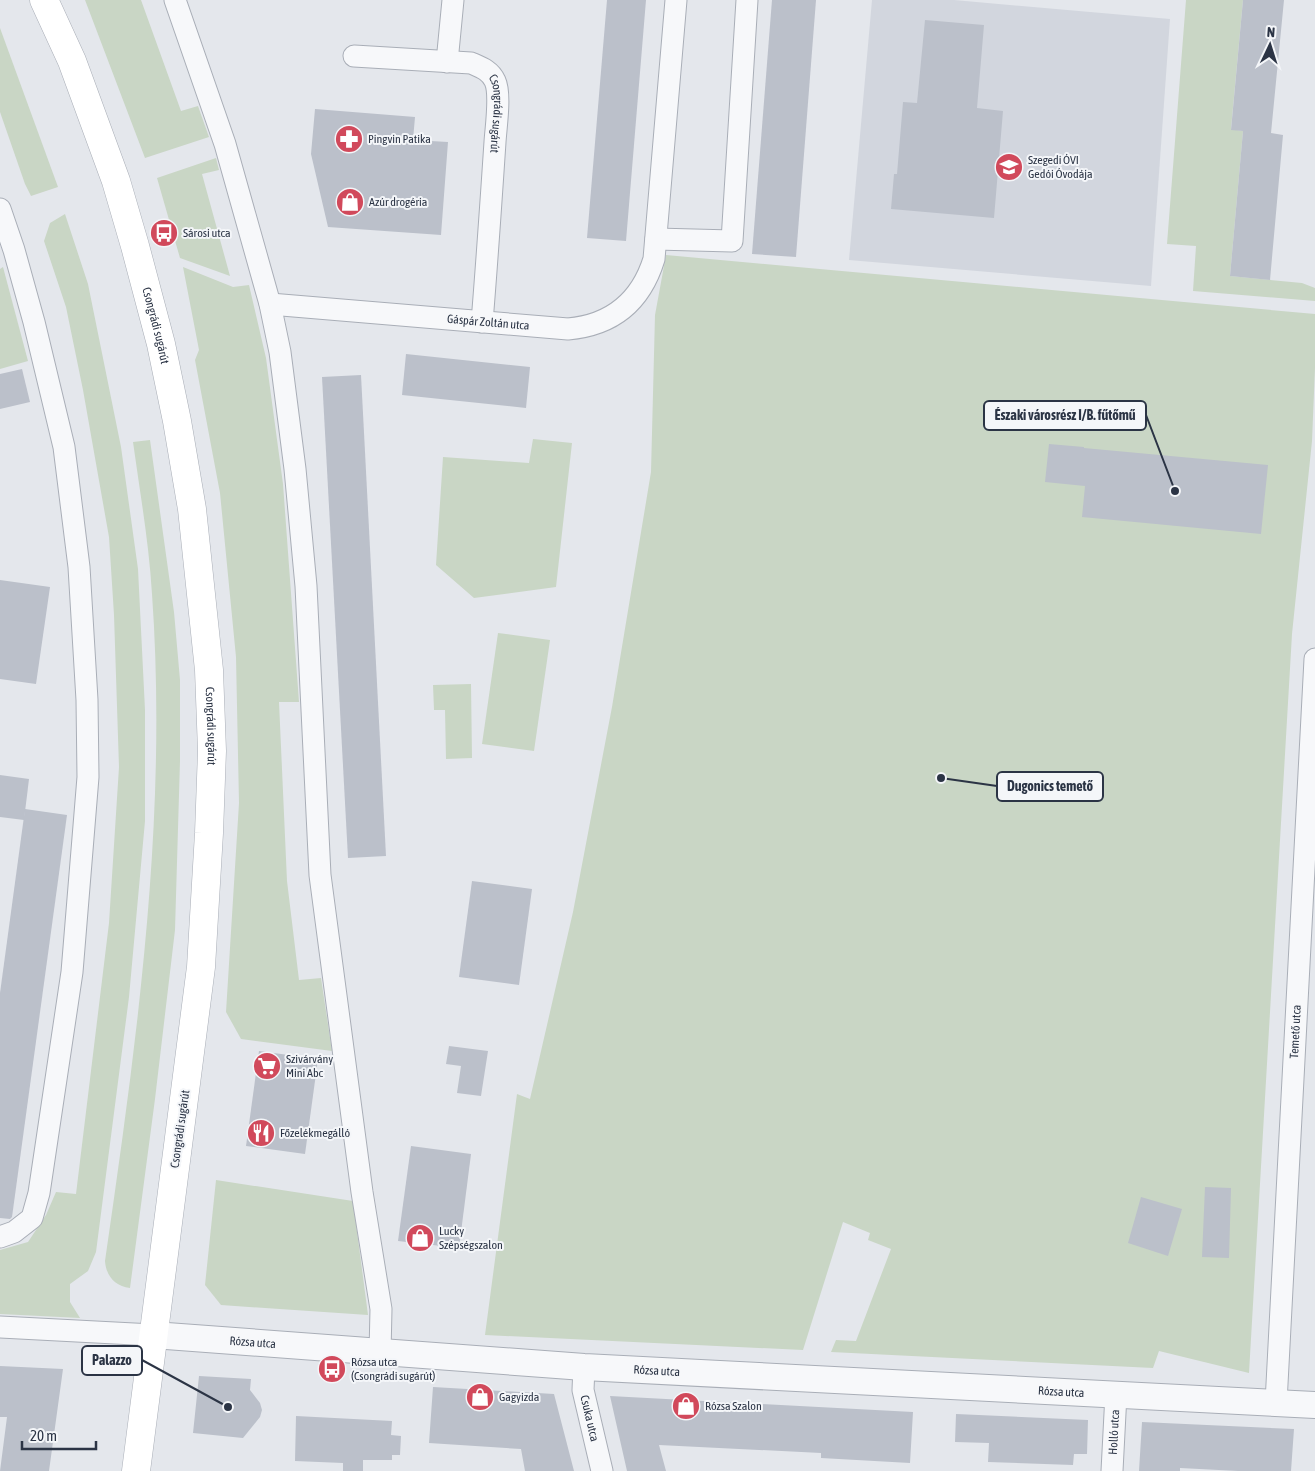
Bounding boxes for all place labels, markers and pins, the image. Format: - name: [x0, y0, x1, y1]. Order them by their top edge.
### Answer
- pharmacy icon: Pingvin Patika: [334, 124, 364, 154]
- place label: Pingvin Patika: [368, 132, 431, 146]
- school or university icon: Szegedi ÓVI Gedói Óvodája: [994, 152, 1024, 182]
- place label: Szegedi ÓVI Gedói Óvodája: [1028, 153, 1093, 181]
- shop icon: Azúr drogéria: [335, 187, 365, 217]
- place label: Azúr drogéria: [369, 195, 427, 209]
- bus stop icon: Sárosi utca: [149, 218, 179, 248]
- place label: Sárosi utca: [183, 226, 231, 240]
- callout: Északi városrész I/B. fűtőmű: [984, 401, 1146, 430]
- callout: Dugonics temető: [997, 772, 1103, 801]
- supermarket icon: Szivárvány Mini Abc: [252, 1051, 282, 1081]
- place label: Szivárvány Mini Abc: [286, 1052, 333, 1080]
- restaurant icon: Főzelékmegálló: [246, 1118, 276, 1148]
- place label: Főzelékmegálló: [280, 1126, 350, 1140]
- shop icon: Lucky Szépségszalon: [405, 1223, 435, 1253]
- place label: Lucky Szépségszalon: [439, 1224, 503, 1252]
- callout: Palazzo: [82, 1346, 142, 1375]
- bus stop icon: Rózsa utca (Csongrádi sugárút): [317, 1354, 347, 1384]
- place label: Rózsa utca (Csongrádi sugárút): [351, 1355, 435, 1383]
- shop icon: Gagyizda: [465, 1382, 495, 1412]
- place label: Gagyizda: [499, 1390, 539, 1404]
- shop icon: Rózsa Szalon: [671, 1391, 701, 1421]
- place label: Rózsa Szalon: [705, 1399, 762, 1413]

